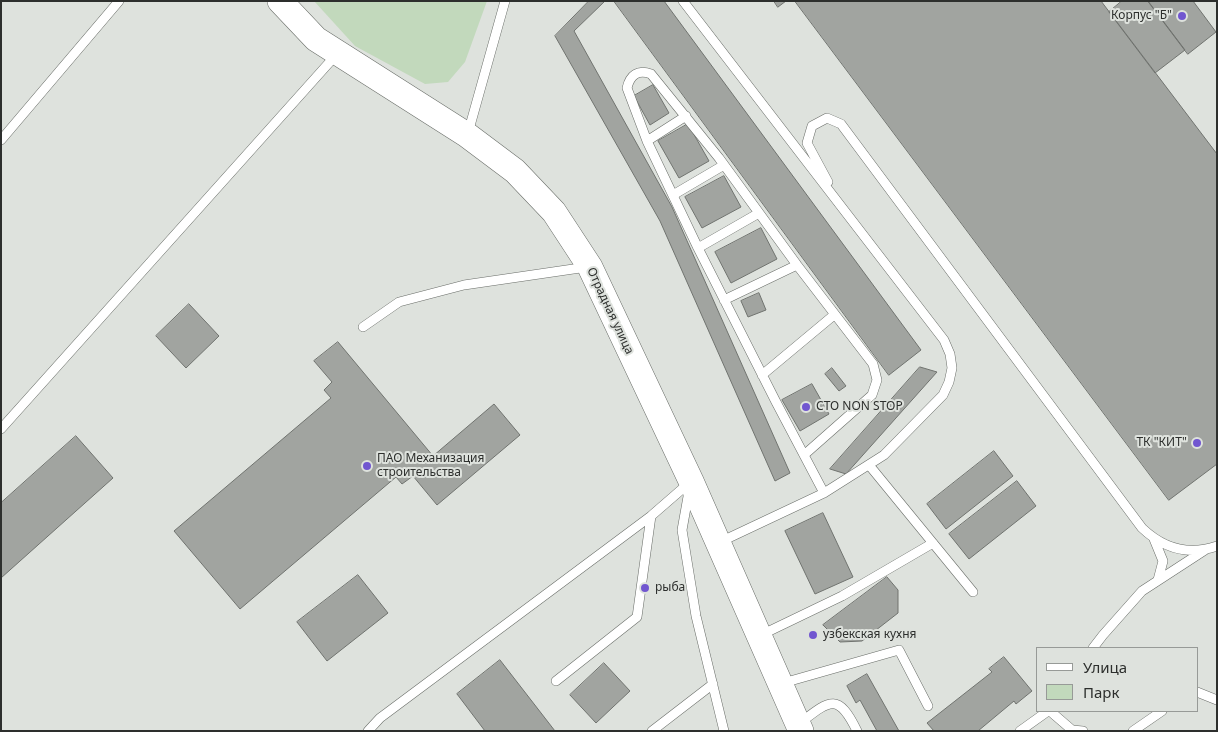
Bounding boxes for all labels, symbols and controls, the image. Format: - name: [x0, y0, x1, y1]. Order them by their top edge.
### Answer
- place label: Корпус "Б": [1111, 9, 1172, 23]
- marker: Корпус "Б": [1176, 10, 1188, 22]
- street label: Отрадная улица: [584, 265, 636, 357]
- place label: СТО NON STOP: [816, 400, 903, 414]
- marker: СТО NON STOP: [800, 401, 812, 413]
- place label: ТК "КИТ": [1136, 436, 1187, 450]
- marker: ТК "КИТ": [1191, 437, 1203, 449]
- place label: ПАО Механизация строительства: [377, 452, 484, 480]
- marker: ПАО Механизация строительства: [361, 460, 373, 472]
- place label: рыба: [655, 581, 685, 595]
- marker: рыба: [639, 582, 651, 594]
- place label: узбекская кухня: [823, 628, 917, 642]
- marker: узбекская кухня: [807, 629, 819, 641]
- legend: [1036, 647, 1198, 712]
- text: Улица: [1083, 657, 1127, 677]
- text: Парк: [1083, 682, 1119, 702]

